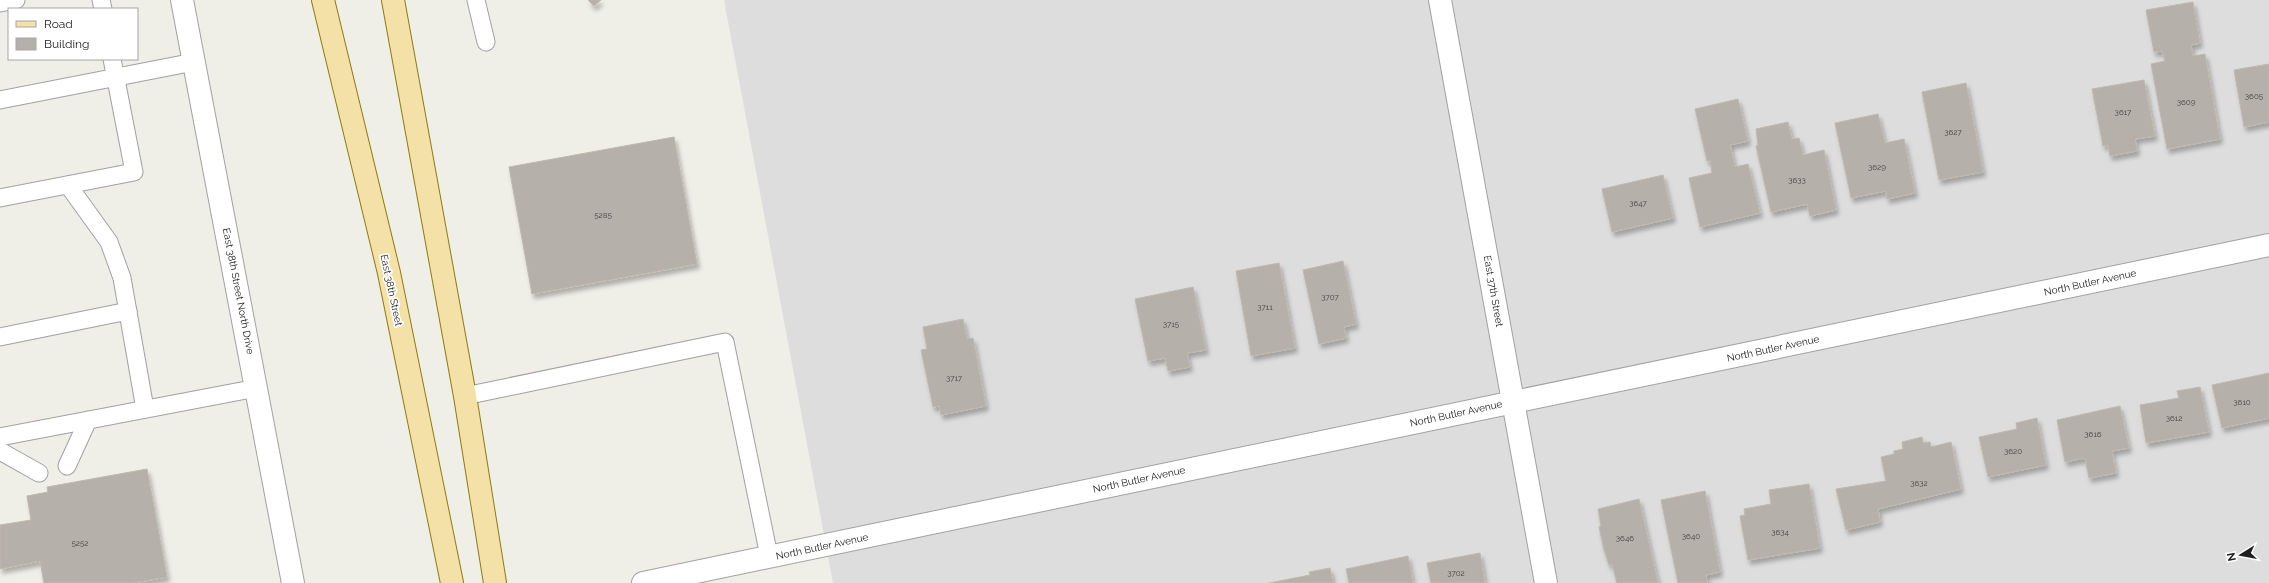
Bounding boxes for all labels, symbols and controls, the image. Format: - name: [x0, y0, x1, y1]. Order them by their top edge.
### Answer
- legend: [8, 8, 138, 60]
- text: Road: [44, 17, 73, 31]
- text: Building: [44, 37, 90, 51]
- house number: 3605: [2245, 91, 2264, 101]
- house number: 3609: [2177, 97, 2196, 107]
- house number: 3617: [2115, 107, 2132, 117]
- house number: 3627: [1944, 127, 1962, 137]
- house number: 3629: [1868, 162, 1886, 172]
- house number: 3633: [1788, 175, 1806, 185]
- house number: 3647: [1629, 198, 1648, 208]
- house number: 5285: [594, 210, 612, 220]
- street label: East 38th Street North Drive: [221, 227, 256, 355]
- street label: East 38th Street: [379, 253, 405, 328]
- street label: East 37th Street: [1482, 255, 1505, 328]
- street label: North Butler Avenue: [2043, 267, 2137, 298]
- house number: 3707: [1321, 292, 1340, 302]
- house number: 3711: [1257, 302, 1273, 312]
- house number: 3715: [1163, 319, 1180, 329]
- street label: North Butler Avenue: [1726, 333, 1820, 364]
- house number: 3717: [946, 373, 963, 383]
- house number: 3610: [2233, 397, 2251, 407]
- street label: North Butler Avenue: [1409, 398, 1503, 429]
- house number: 3612: [2166, 413, 2182, 423]
- house number: 3616: [2084, 429, 2102, 439]
- house number: 3620: [2004, 446, 2022, 456]
- street label: North Butler Avenue: [1092, 464, 1186, 495]
- house number: 3632: [1910, 478, 1928, 488]
- house number: 3634: [1771, 527, 1789, 537]
- street label: North Butler Avenue: [775, 531, 869, 562]
- house number: 3640: [1682, 531, 1700, 541]
- house number: 3646: [1616, 533, 1634, 543]
- north arrow: [2221, 535, 2261, 575]
- house number: 5252: [71, 538, 89, 548]
- text: N: [2224, 551, 2239, 562]
- house number: 3702: [1447, 568, 1465, 578]

